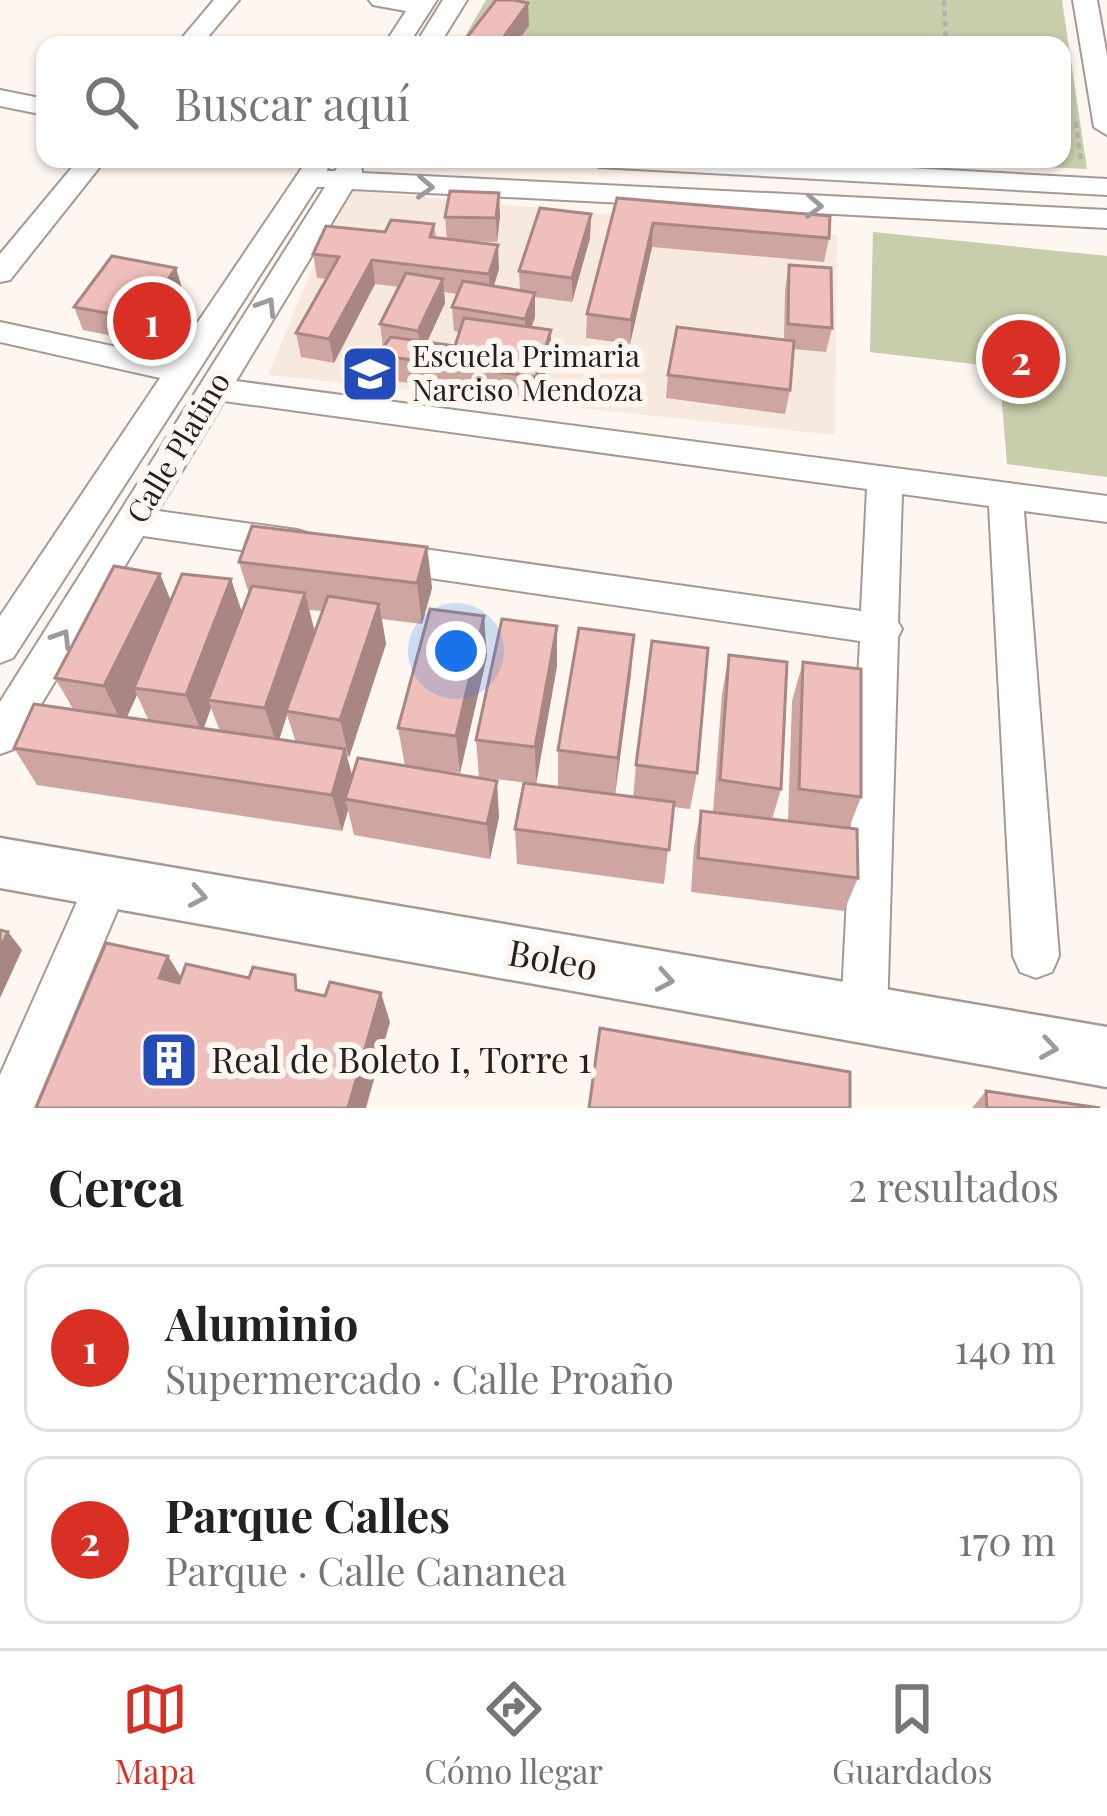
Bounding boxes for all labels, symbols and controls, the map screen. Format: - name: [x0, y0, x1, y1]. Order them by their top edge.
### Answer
- search box: [36, 36, 1071, 168]
- icon: search: [78, 69, 144, 135]
- text: Buscar aquí: [174, 72, 410, 132]
- one-way arrow: [416, 173, 435, 199]
- one-way arrow: [805, 193, 824, 219]
- pin: 1: [113, 276, 191, 366]
- one-way arrow: [253, 297, 275, 319]
- pin: 2: [982, 314, 1060, 404]
- place label: Escuela Primaria Narciso Mendoza: [412, 335, 643, 409]
- school or university icon: Escuela Primaria Narciso Mendoza: [339, 343, 401, 405]
- street label: Calle Platino: [116, 364, 238, 530]
- your location: [426, 621, 486, 681]
- one-way arrow: [48, 629, 70, 651]
- one-way arrow: [188, 883, 208, 908]
- street label: Boleo: [505, 927, 602, 989]
- one-way arrow: [654, 966, 674, 992]
- building icon: Real de Boleto I, Torre 1: [138, 1029, 200, 1091]
- place label: Real de Boleto I, Torre 1: [211, 1034, 591, 1082]
- one-way arrow: [1038, 1035, 1058, 1060]
- text: Cerca: [48, 1152, 184, 1220]
- text: 2 resultados: [848, 1160, 1059, 1212]
- text: Aluminio: [165, 1292, 358, 1352]
- text: 1: [83, 1322, 97, 1374]
- text: 140 m: [955, 1322, 1056, 1374]
- text: Supermercado · Calle Proaño: [165, 1352, 674, 1404]
- text: Parque Calles: [165, 1484, 450, 1544]
- text: 2: [80, 1514, 100, 1566]
- text: 170 m: [958, 1514, 1056, 1566]
- text: Parque · Calle Cananea: [165, 1544, 567, 1596]
- tab: Mapa: [115, 1676, 195, 1792]
- tab: Cómo llegar: [424, 1676, 603, 1792]
- tab: Guardados: [832, 1676, 992, 1792]

